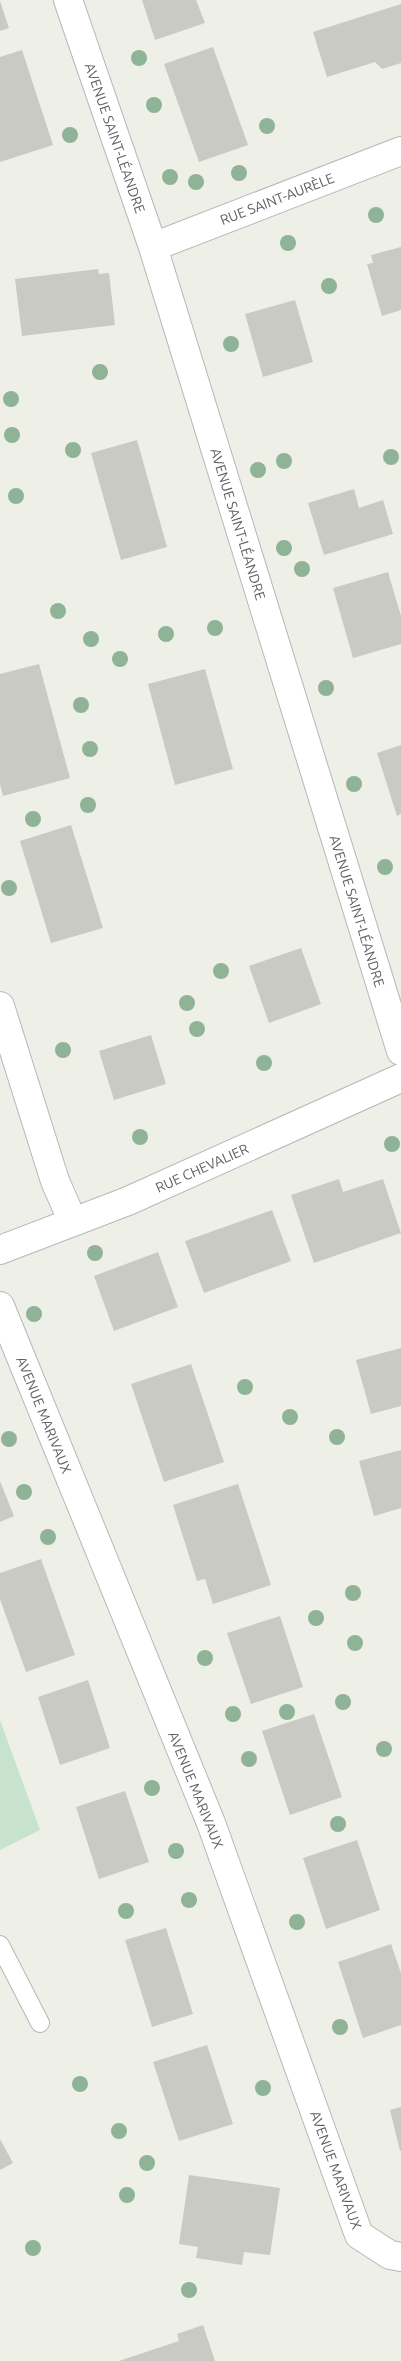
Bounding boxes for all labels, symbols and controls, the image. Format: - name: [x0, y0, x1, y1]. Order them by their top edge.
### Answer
- street label: AVENUE SAINT-LÉANDRE: [82, 60, 149, 215]
- street label: RUE SAINT-AURÈLE: [217, 169, 336, 228]
- street label: AVENUE SAINT-LÉANDRE: [207, 446, 270, 602]
- street label: AVENUE SAINT-LÉANDRE: [326, 833, 389, 989]
- street label: RUE CHEVALIER: [153, 1140, 251, 1196]
- street label: AVENUE MARIVAUX: [13, 1354, 75, 1476]
- street label: AVENUE MARIVAUX: [165, 1729, 227, 1851]
- street label: AVENUE MARIVAUX: [307, 2109, 365, 2232]

